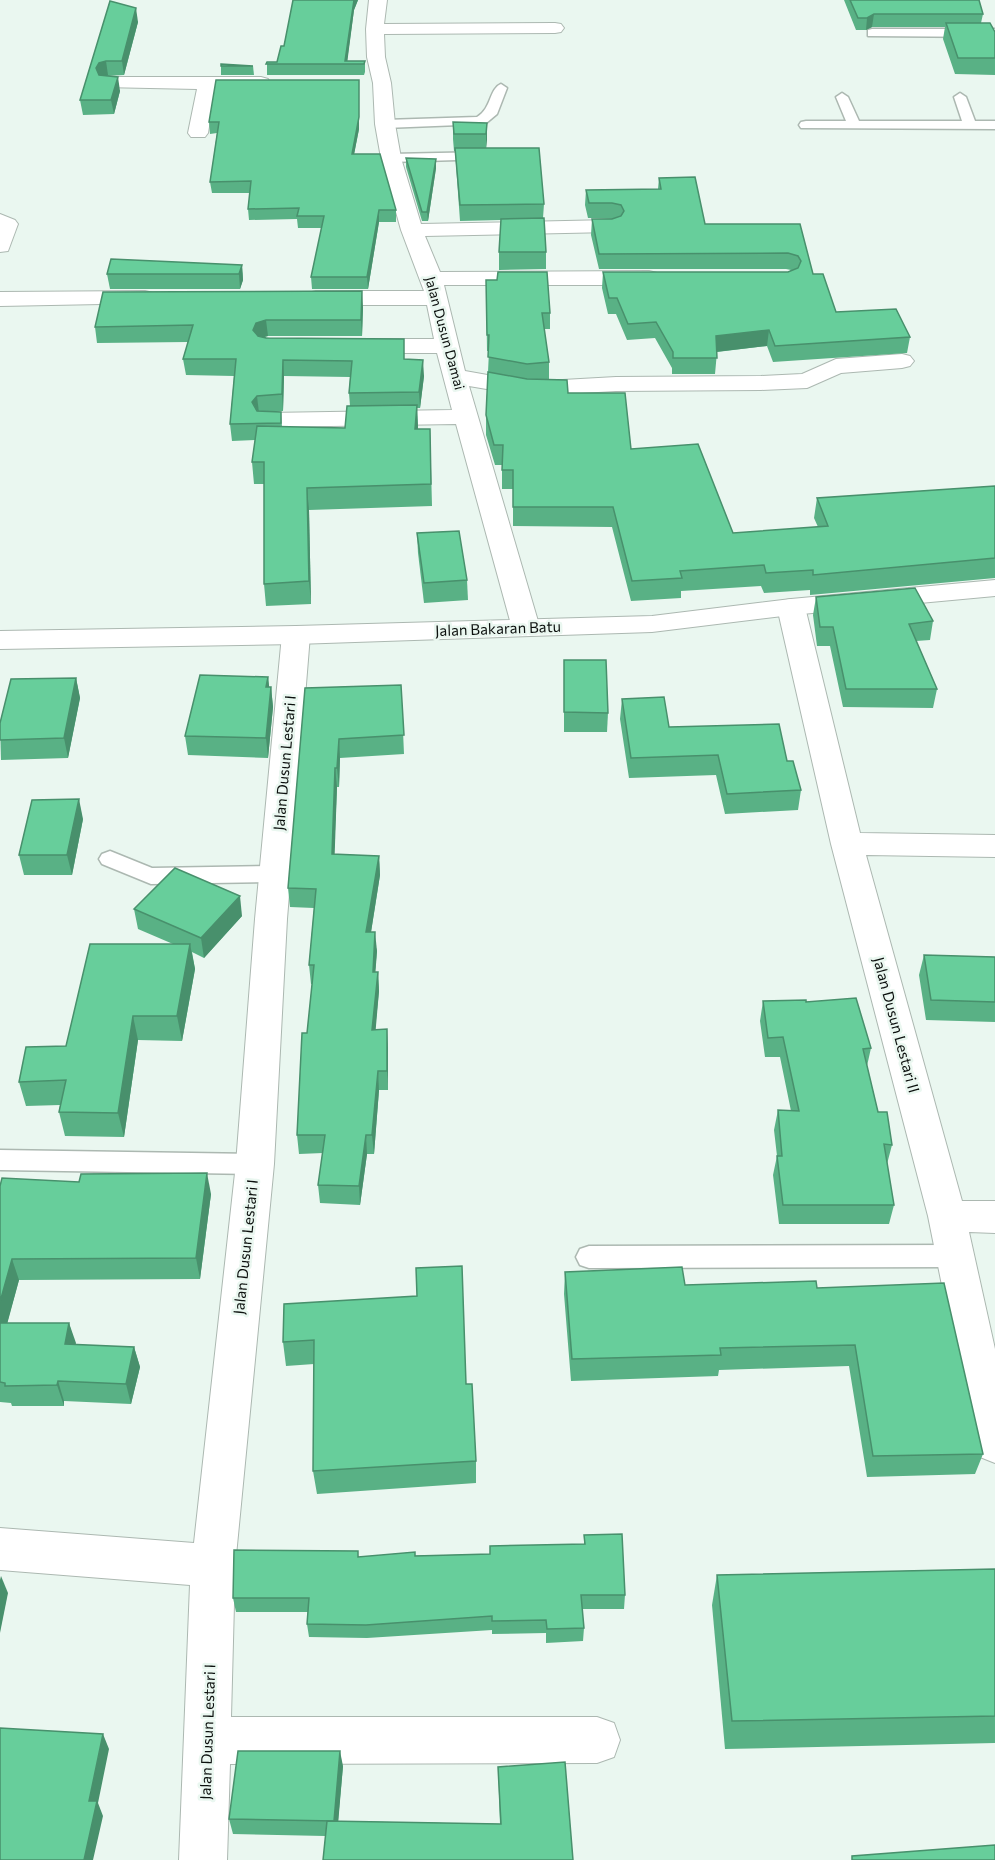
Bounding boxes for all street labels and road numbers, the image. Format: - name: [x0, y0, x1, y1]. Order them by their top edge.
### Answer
- street label: Jalan Dusun Damai: [422, 274, 469, 391]
- street label: Jalan Bakaran Batu: [435, 617, 561, 639]
- street label: Jalan Dusun Lestari I: [269, 695, 299, 831]
- street label: Jalan Dusun Lestari II: [870, 955, 924, 1095]
- street label: Jalan Dusun Lestari I: [229, 1179, 261, 1315]
- street label: Jalan Dusun Lestari I: [196, 1664, 218, 1800]

